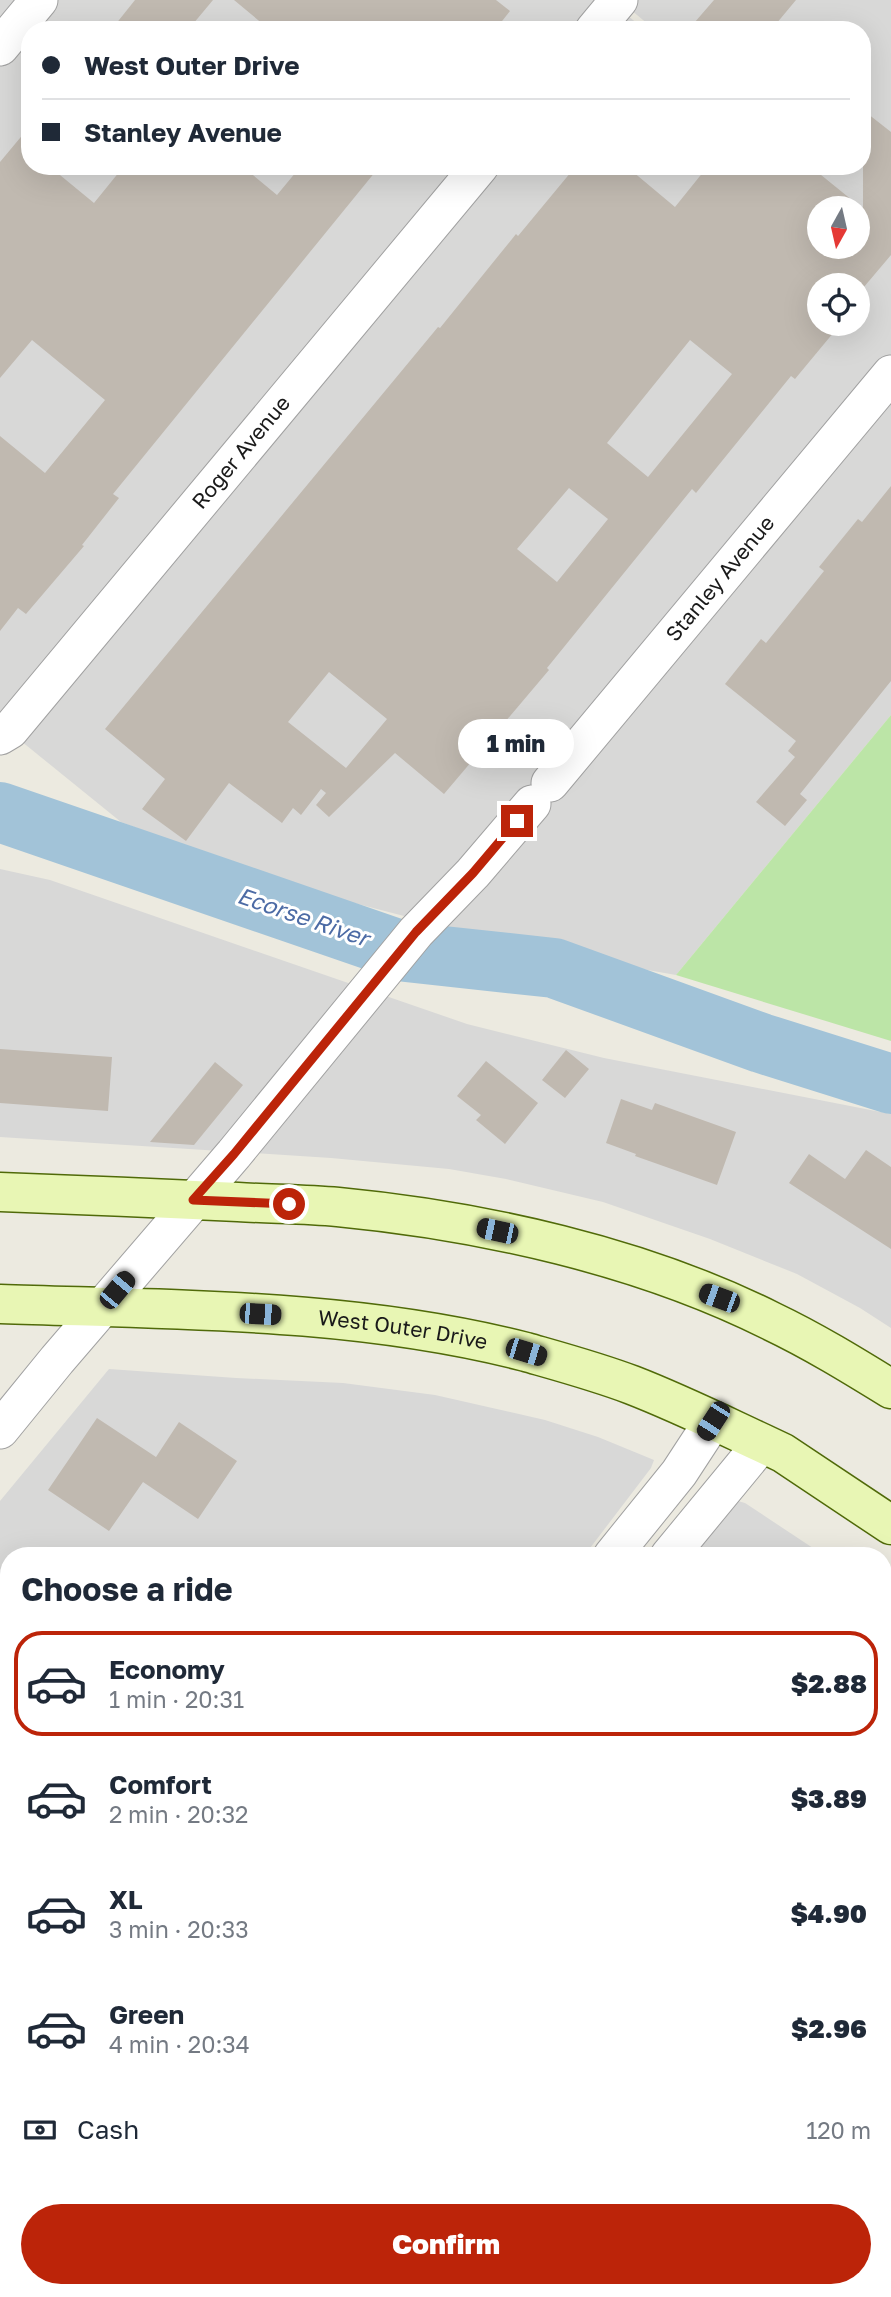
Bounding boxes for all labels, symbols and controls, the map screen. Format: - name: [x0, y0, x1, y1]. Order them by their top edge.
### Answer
- text: West Outer Drive: [84, 50, 300, 81]
- text: Stanley Avenue: [84, 117, 282, 148]
- north arrow: [807, 196, 870, 259]
- map controls: [807, 196, 870, 336]
- button: locate: [807, 273, 870, 336]
- street label: Roger Avenue: [186, 390, 295, 514]
- street label: Stanley Avenue: [660, 510, 779, 646]
- callout: 1 min: [459, 720, 575, 768]
- text: 1 min: [487, 729, 545, 757]
- route end: [501, 805, 533, 837]
- water label: Ecorse River: [234, 881, 375, 953]
- route start: [273, 1188, 305, 1220]
- car: [475, 1216, 520, 1246]
- car: [96, 1267, 139, 1313]
- car: [696, 1281, 743, 1315]
- car: [239, 1302, 282, 1326]
- street label: West Outer Drive: [317, 1304, 490, 1355]
- car: [503, 1336, 550, 1368]
- car: [693, 1398, 734, 1444]
- text: Choose a ride: [21, 1570, 233, 1608]
- icon: car: [25, 1652, 88, 1715]
- text: Economy: [109, 1654, 225, 1685]
- text: $2.88: [791, 1668, 867, 1699]
- text: 1 min · 20:31: [109, 1685, 244, 1713]
- icon: car: [25, 1767, 88, 1830]
- text: Comfort: [109, 1769, 212, 1800]
- text: $3.89: [791, 1783, 867, 1814]
- text: 2 min · 20:32: [109, 1800, 248, 1828]
- icon: car: [25, 1882, 88, 1945]
- text: XL: [109, 1884, 143, 1915]
- text: $4.90: [790, 1898, 867, 1929]
- text: 3 min · 20:33: [109, 1915, 249, 1943]
- icon: car: [25, 1997, 88, 2060]
- text: Green: [109, 1999, 184, 2030]
- text: $2.96: [791, 2013, 867, 2044]
- text: 4 min · 20:34: [109, 2030, 250, 2058]
- icon: cash: [21, 2111, 59, 2149]
- text: Cash: [77, 2114, 139, 2145]
- text: 120 m: [806, 2116, 871, 2144]
- button: Confirm: [21, 2204, 871, 2284]

